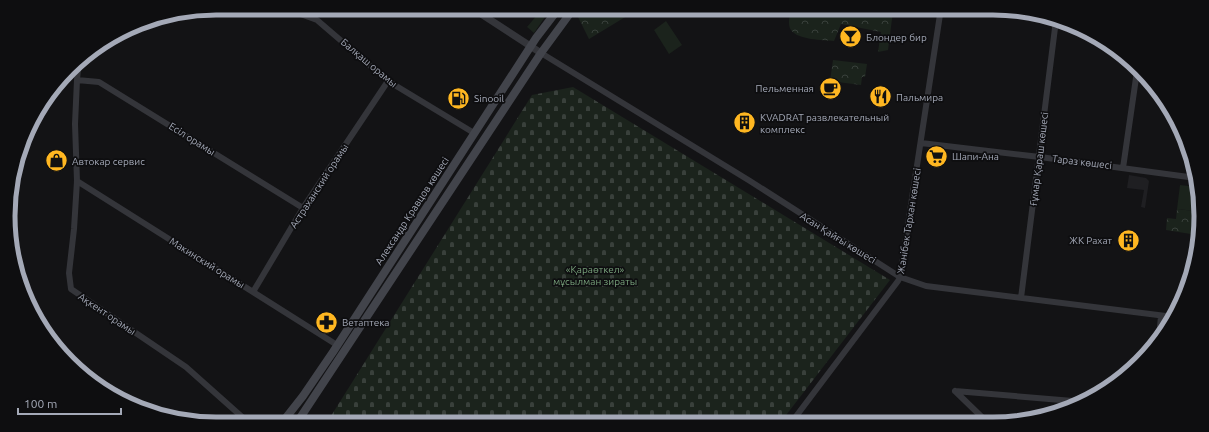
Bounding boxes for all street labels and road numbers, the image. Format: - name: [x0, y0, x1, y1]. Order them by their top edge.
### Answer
- street label: Балқаш орамы: [339, 36, 399, 90]
- street label: Ғұмар Қараш көшесі: [1028, 111, 1050, 207]
- street label: Есіл орамы: [167, 120, 217, 158]
- street label: Астраханский орамы: [288, 142, 350, 230]
- street label: Тараз көшесі: [1052, 153, 1112, 171]
- street label: Александр Кравцов көшесі: [373, 155, 451, 267]
- street label: Жәнібек Тархан көшесі: [895, 167, 923, 275]
- street label: Асан Қайғы көшесі: [798, 210, 878, 266]
- street label: Макинский орамы: [168, 235, 246, 291]
- street label: Ақкент орамы: [76, 291, 138, 337]

